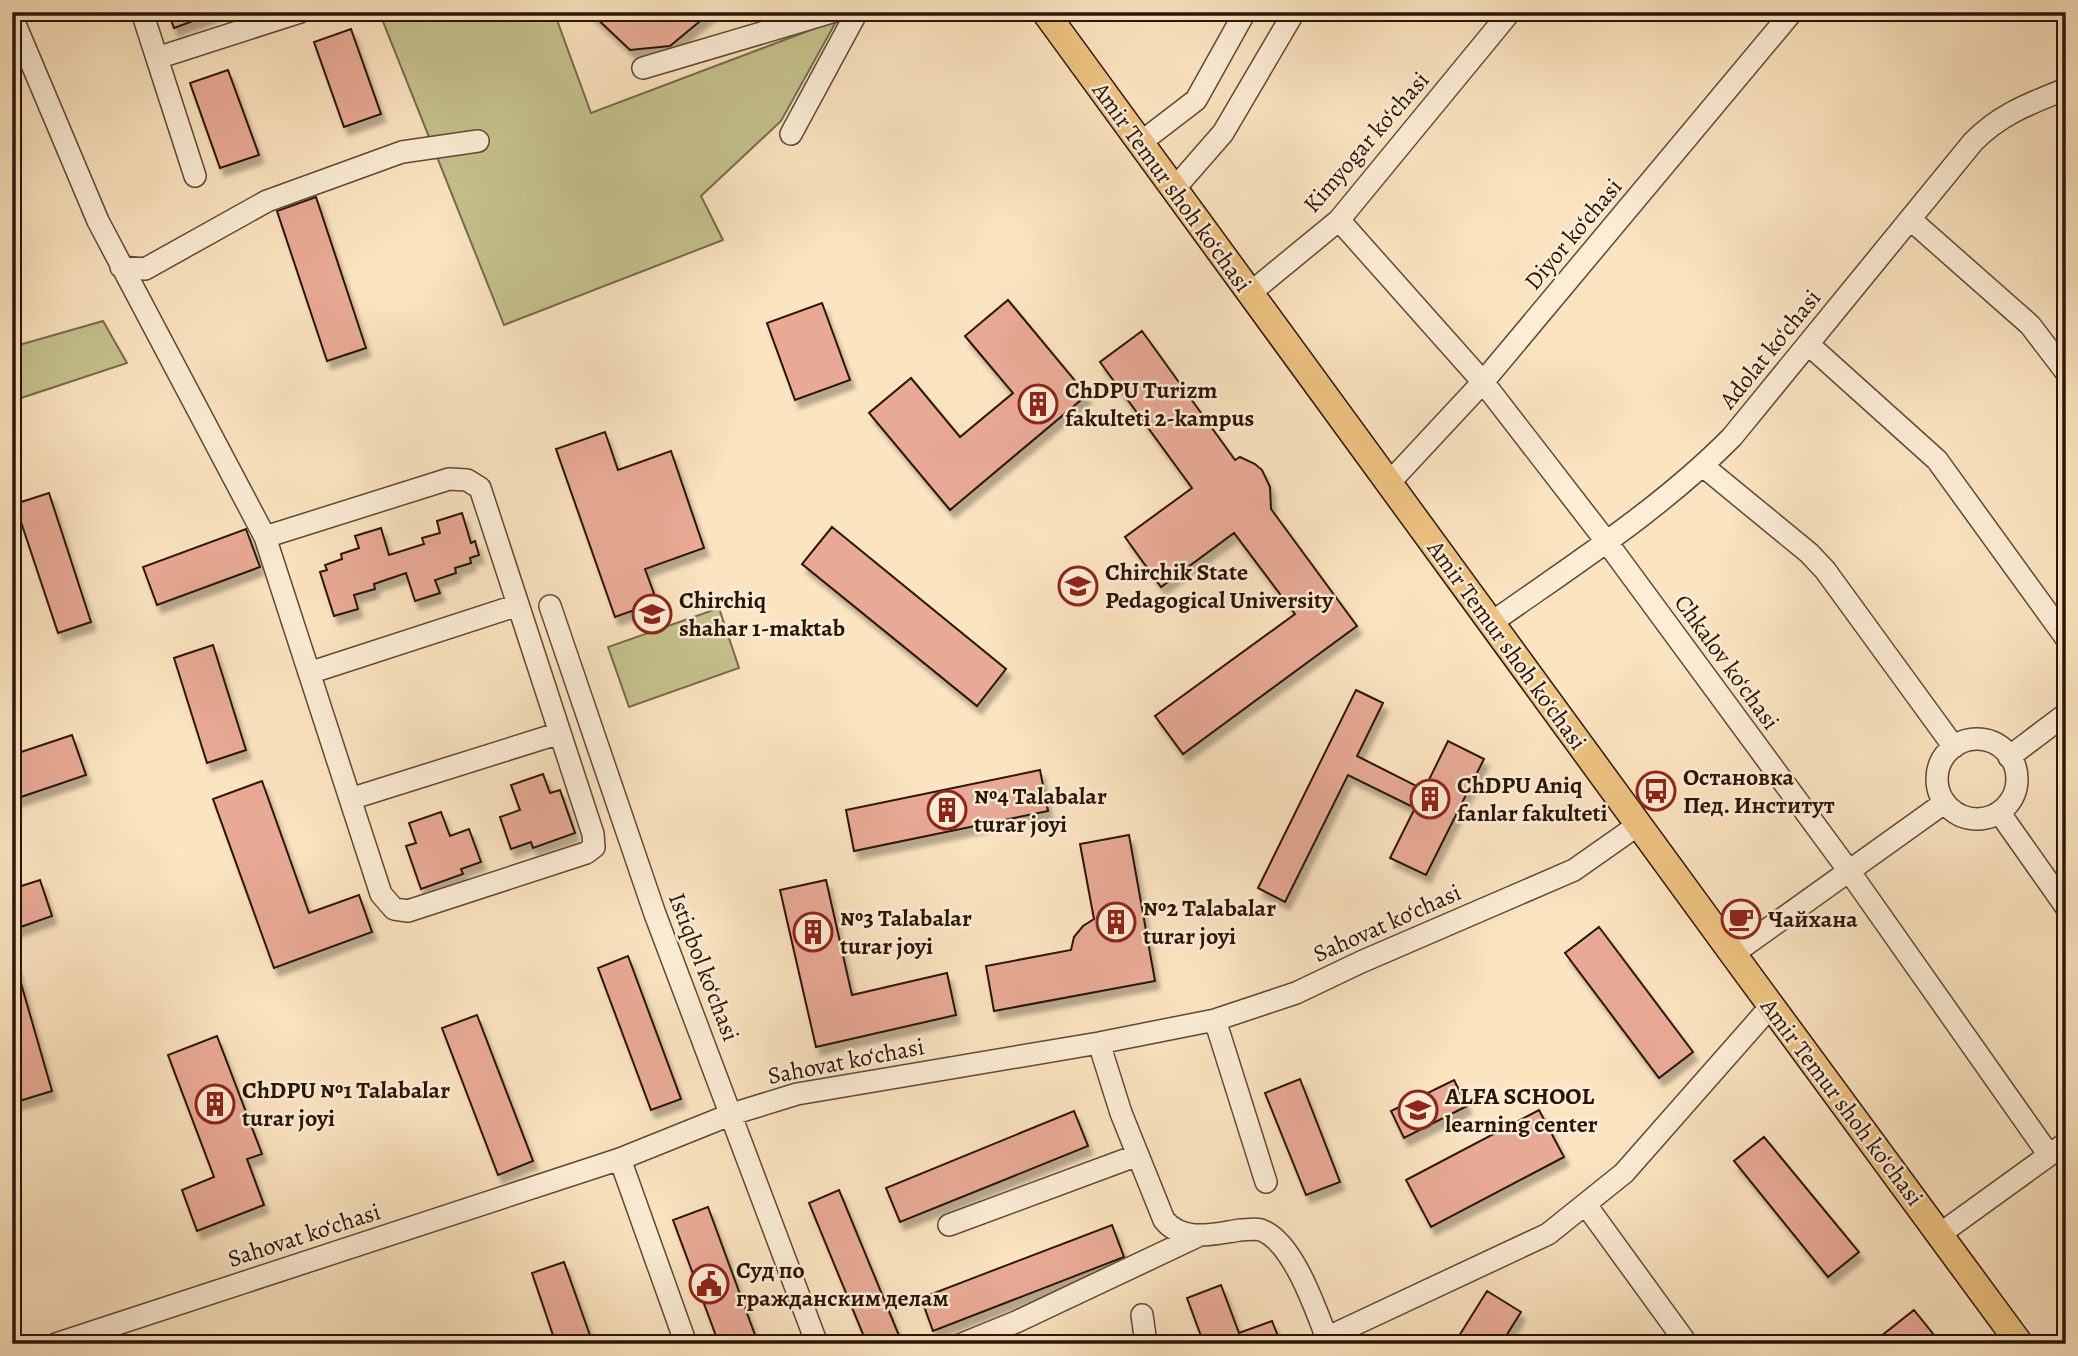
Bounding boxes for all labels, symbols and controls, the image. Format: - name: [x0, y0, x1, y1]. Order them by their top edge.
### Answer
- street label: Kimyogar ko‘chasi: [1296, 65, 1436, 219]
- street label: Amir Temur shoh ko‘chasi: [1084, 75, 1259, 298]
- street label: Diyor ko‘chasi: [1517, 171, 1629, 297]
- street label: Adolat ko‘chasi: [1711, 283, 1828, 416]
- place label: ChDPU Turizm fakulteti 2-kampus: [1065, 374, 1254, 434]
- building icon: ChDPU Turizm fakulteti 2-kampus: [1017, 383, 1059, 425]
- street label: Amir Temur shoh ko‘chasi: [1419, 533, 1594, 756]
- place label: Chirchik State Pedagogical University: [1105, 556, 1334, 616]
- school or university icon: Chirchik State Pedagogical University: [1057, 565, 1099, 607]
- place label: Chirchiq shahar 1-maktab: [679, 584, 845, 644]
- street label: Chkalov ko‘chasi: [1667, 588, 1787, 736]
- school or university icon: Chirchiq shahar 1-maktab: [631, 593, 673, 635]
- place label: Остановка Пед. Институт: [1683, 761, 1835, 821]
- place label: ChDPU Aniq fanlar fakulteti: [1457, 769, 1608, 829]
- bus stop icon: Остановка Пед. Институт: [1635, 770, 1677, 812]
- building icon: ChDPU Aniq fanlar fakulteti: [1409, 778, 1451, 820]
- place label: №4 Talabalar turar joyi: [974, 780, 1107, 840]
- building icon: №4 Talabalar turar joyi: [926, 789, 968, 831]
- street label: Sahovat ko‘chasi: [1308, 876, 1466, 970]
- street label: Istiqbol ko‘chasi: [661, 888, 747, 1046]
- place label: №2 Talabalar turar joyi: [1143, 892, 1276, 952]
- cafe icon: Чайхана: [1720, 898, 1762, 940]
- building icon: №2 Talabalar turar joyi: [1095, 901, 1137, 943]
- place label: №3 Talabalar turar joyi: [840, 902, 972, 962]
- place label: Чайхана: [1768, 903, 1858, 935]
- building icon: №3 Talabalar turar joyi: [792, 911, 834, 953]
- street label: Amir Temur shoh ko‘chasi: [1753, 991, 1931, 1212]
- street label: Sahovat ko‘chasi: [765, 1030, 927, 1092]
- place label: ChDPU №1 Talabalar turar joyi: [242, 1074, 450, 1134]
- place label: ALFA SCHOOL learning center: [1444, 1080, 1598, 1140]
- building icon: ChDPU №1 Talabalar turar joyi: [194, 1083, 236, 1125]
- school or university icon: ALFA SCHOOL learning center: [1397, 1089, 1439, 1131]
- street label: Sahovat ko‘chasi: [224, 1195, 384, 1275]
- place label: Суд по гражданским делам: [736, 1254, 949, 1314]
- public building icon: Суд по гражданским делам: [688, 1263, 730, 1305]

